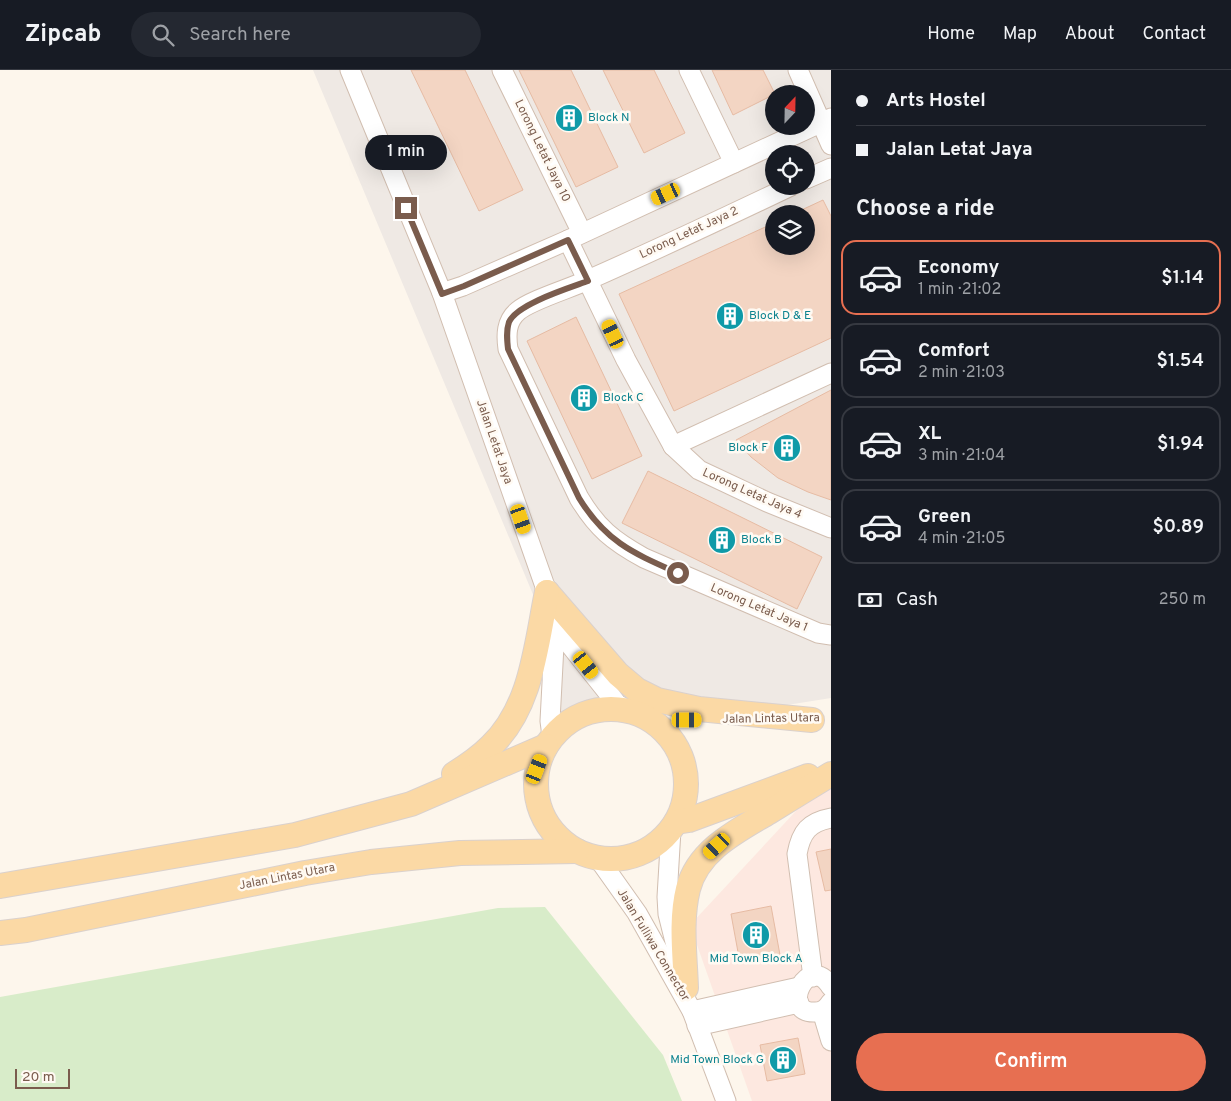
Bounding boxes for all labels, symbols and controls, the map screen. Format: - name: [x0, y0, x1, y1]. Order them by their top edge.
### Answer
- search box: [131, 12, 481, 57]
- text: Zipcab: [25, 20, 101, 50]
- icon: search: [149, 21, 177, 49]
- text: Search here: [189, 23, 291, 47]
- text: Home: [927, 23, 975, 46]
- text: Map: [1003, 23, 1037, 46]
- text: About: [1065, 23, 1114, 46]
- text: Contact: [1142, 23, 1206, 46]
- north arrow: [765, 85, 815, 135]
- map controls: [765, 85, 815, 255]
- text: Arts Hostel: [886, 89, 986, 113]
- street label: Lorong Letat Jaya 10: [510, 97, 574, 205]
- building icon: Block N: [554, 103, 584, 133]
- place label: Block N: [588, 110, 630, 126]
- callout: 1 min: [365, 136, 447, 170]
- text: Jalan Letat Jaya: [886, 138, 1032, 162]
- text: 1 min: [387, 142, 425, 162]
- button: locate: [765, 145, 815, 195]
- car: [649, 181, 682, 207]
- text: Choose a ride: [856, 196, 994, 223]
- route end: [395, 197, 417, 219]
- street label: Lorong Letat Jaya 2: [637, 203, 741, 263]
- button: layers: [765, 205, 815, 255]
- icon: car: [858, 255, 903, 300]
- text: Economy: [918, 256, 999, 280]
- text: $1.14: [1161, 266, 1204, 290]
- text: 1 min · 21:02: [918, 280, 1001, 300]
- building icon: Block D & E: [715, 301, 745, 331]
- place label: Block D & E: [749, 308, 811, 324]
- car: [599, 317, 626, 351]
- icon: car: [858, 338, 903, 383]
- text: Comfort: [918, 339, 990, 363]
- text: $1.54: [1157, 349, 1204, 373]
- text: 2 min · 21:03: [918, 363, 1005, 383]
- building icon: Block C: [569, 383, 599, 413]
- place label: Block C: [603, 390, 644, 406]
- street label: Jalan Letat Jaya: [472, 398, 516, 486]
- icon: car: [858, 421, 903, 466]
- text: XL: [918, 422, 941, 446]
- text: $1.94: [1157, 432, 1204, 456]
- building icon: Block F: [772, 433, 802, 463]
- place label: Block F: [728, 440, 768, 456]
- text: 3 min · 21:04: [918, 446, 1005, 466]
- street label: Lorong Letat Jaya 4: [700, 465, 804, 523]
- car: [509, 502, 532, 536]
- icon: car: [858, 504, 903, 549]
- text: Green: [918, 505, 971, 529]
- text: $0.89: [1152, 515, 1204, 539]
- building icon: Block B: [707, 525, 737, 555]
- text: 4 min · 21:05: [918, 529, 1005, 549]
- place label: Block B: [741, 532, 782, 548]
- route start: [667, 562, 689, 584]
- street label: Lorong Letat Jaya 1: [708, 580, 810, 636]
- icon: cash: [856, 586, 884, 614]
- text: Cash: [896, 588, 938, 612]
- text: 250 m: [1159, 590, 1206, 610]
- car: [570, 649, 601, 681]
- street label: Jalan Lintas Utara: [722, 710, 820, 728]
- car: [672, 713, 702, 728]
- car: [524, 752, 549, 786]
- car: [700, 830, 733, 862]
- street label: Jalan Lintas Utara: [238, 860, 336, 894]
- street label: Jalan Fulliwa Connector: [613, 886, 693, 1005]
- building icon: Mid Town Block A: [741, 920, 771, 950]
- place label: Mid Town Block A: [709, 951, 803, 967]
- button: Confirm: [856, 1033, 1206, 1091]
- building icon: Mid Town Block G: [768, 1045, 798, 1075]
- place label: Mid Town Block G: [670, 1052, 764, 1068]
- scale bar: [15, 1066, 70, 1089]
- text: 20 m: [22, 1069, 55, 1086]

